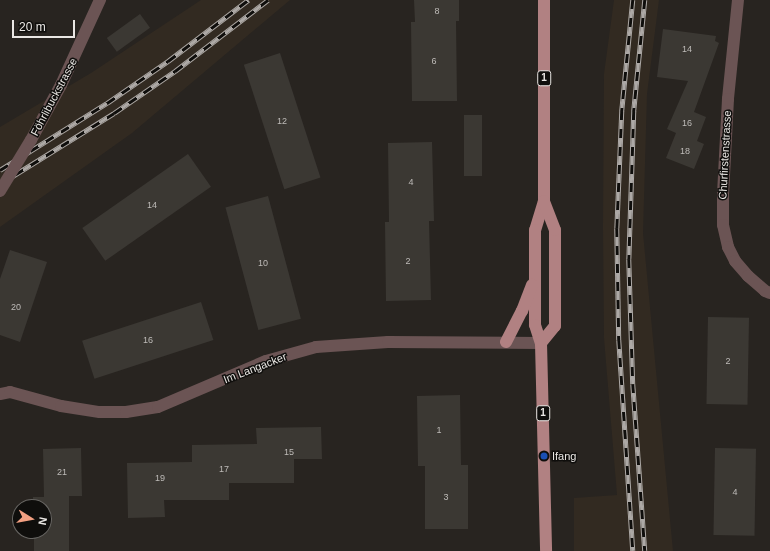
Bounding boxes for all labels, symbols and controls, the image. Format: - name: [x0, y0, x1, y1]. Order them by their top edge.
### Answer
- house number: 8: [434, 6, 440, 16]
- scale bar: [14, 12, 77, 38]
- text: 20 m: [19, 20, 46, 34]
- house number: 14: [682, 44, 692, 54]
- street label: Föhrlibuckstrasse: [28, 56, 80, 138]
- house number: 6: [431, 56, 437, 66]
- road number: 1: [537, 70, 551, 86]
- street label: Churfirstenstrasse: [716, 110, 734, 200]
- house number: 12: [277, 116, 287, 126]
- house number: 16: [682, 118, 692, 128]
- house number: 18: [680, 146, 690, 156]
- house number: 4: [408, 177, 414, 187]
- house number: 14: [147, 200, 157, 210]
- house number: 2: [405, 256, 411, 266]
- house number: 10: [258, 258, 268, 268]
- house number: 20: [11, 302, 21, 312]
- house number: 16: [143, 335, 153, 345]
- street label: Im Langacker: [222, 350, 288, 386]
- house number: 2: [725, 356, 731, 366]
- road number: 1: [536, 405, 550, 421]
- house number: 1: [436, 425, 442, 435]
- house number: 15: [284, 447, 294, 457]
- place label: Ifang: [552, 449, 576, 463]
- marker: Ifang: [539, 451, 549, 461]
- house number: 17: [219, 464, 229, 474]
- house number: 21: [57, 467, 67, 477]
- house number: 19: [155, 473, 165, 483]
- house number: 4: [732, 487, 738, 497]
- house number: 3: [443, 492, 449, 502]
- north arrow: [12, 499, 52, 539]
- text: N: [36, 516, 49, 526]

